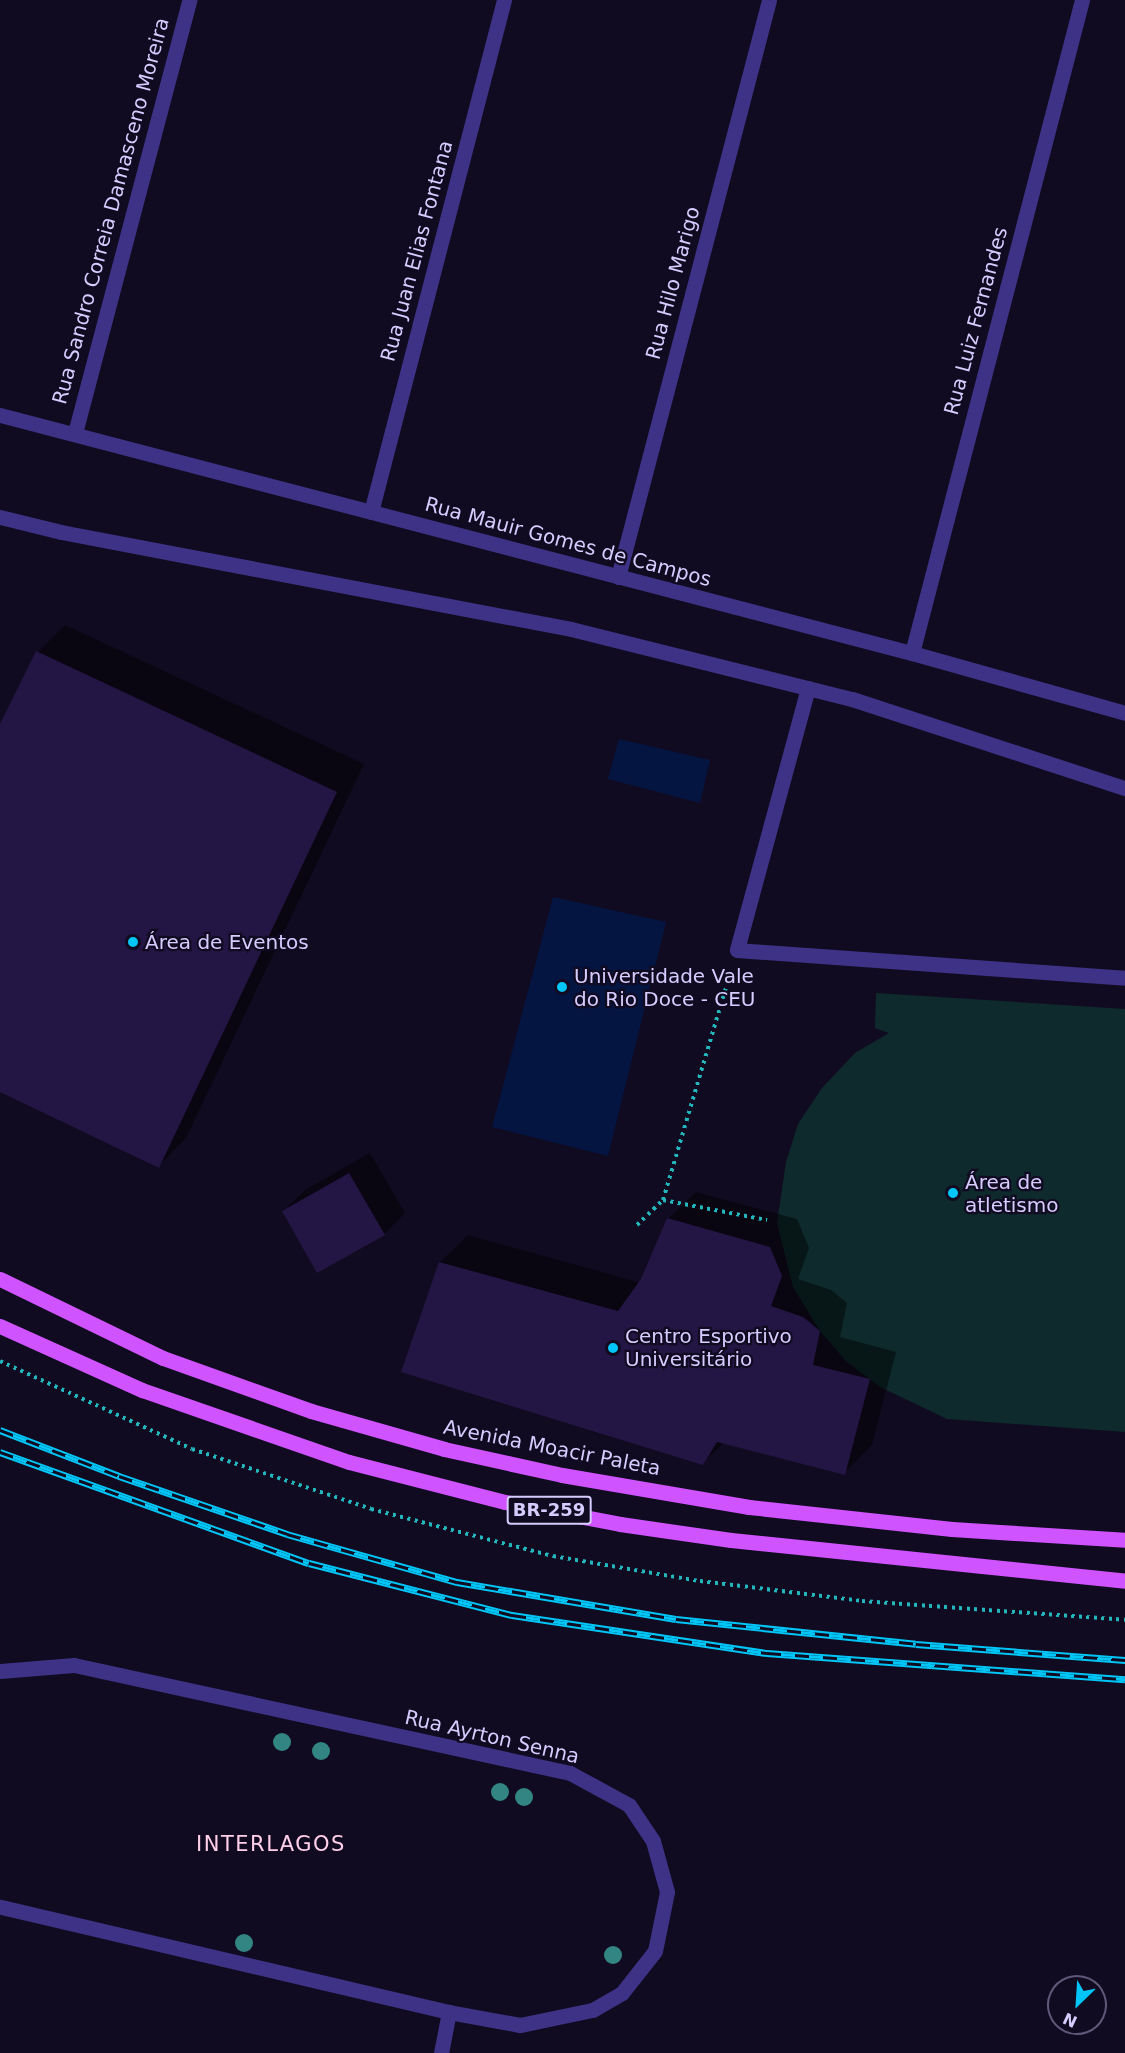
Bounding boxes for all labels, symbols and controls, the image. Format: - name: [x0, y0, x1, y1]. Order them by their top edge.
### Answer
- street label: Rua Sandro Correia Damasceno Moreira: [48, 15, 174, 407]
- street label: Rua Juan Elias Fontana: [376, 138, 458, 364]
- street label: Rua Hilo Marigo: [641, 204, 705, 362]
- street label: Rua Luiz Fernandes: [939, 224, 1013, 418]
- street label: Rua Mauir Gomes de Campos: [422, 492, 714, 592]
- place label: Área de Eventos: [145, 930, 309, 954]
- marker: Área de Eventos: [126, 935, 140, 949]
- place label: Universidade Vale do Rio Doce - CEU: [574, 964, 755, 1011]
- marker: Universidade Vale do Rio Doce - CEU: [555, 980, 569, 994]
- place label: Área de atletismo: [965, 1170, 1058, 1217]
- marker: Área de atletismo: [946, 1186, 960, 1200]
- place label: Centro Esportivo Universitário: [625, 1324, 792, 1371]
- marker: Centro Esportivo Universitário: [606, 1341, 620, 1355]
- street label: Avenida Moacir Paleta: [442, 1415, 662, 1481]
- road number: BR-259: [506, 1495, 592, 1525]
- street label: Rua Ayrton Senna: [402, 1705, 582, 1769]
- district label: INTERLAGOS: [196, 1831, 346, 1857]
- north arrow: [1047, 1975, 1107, 2035]
- text: N: [1060, 2009, 1080, 2031]

